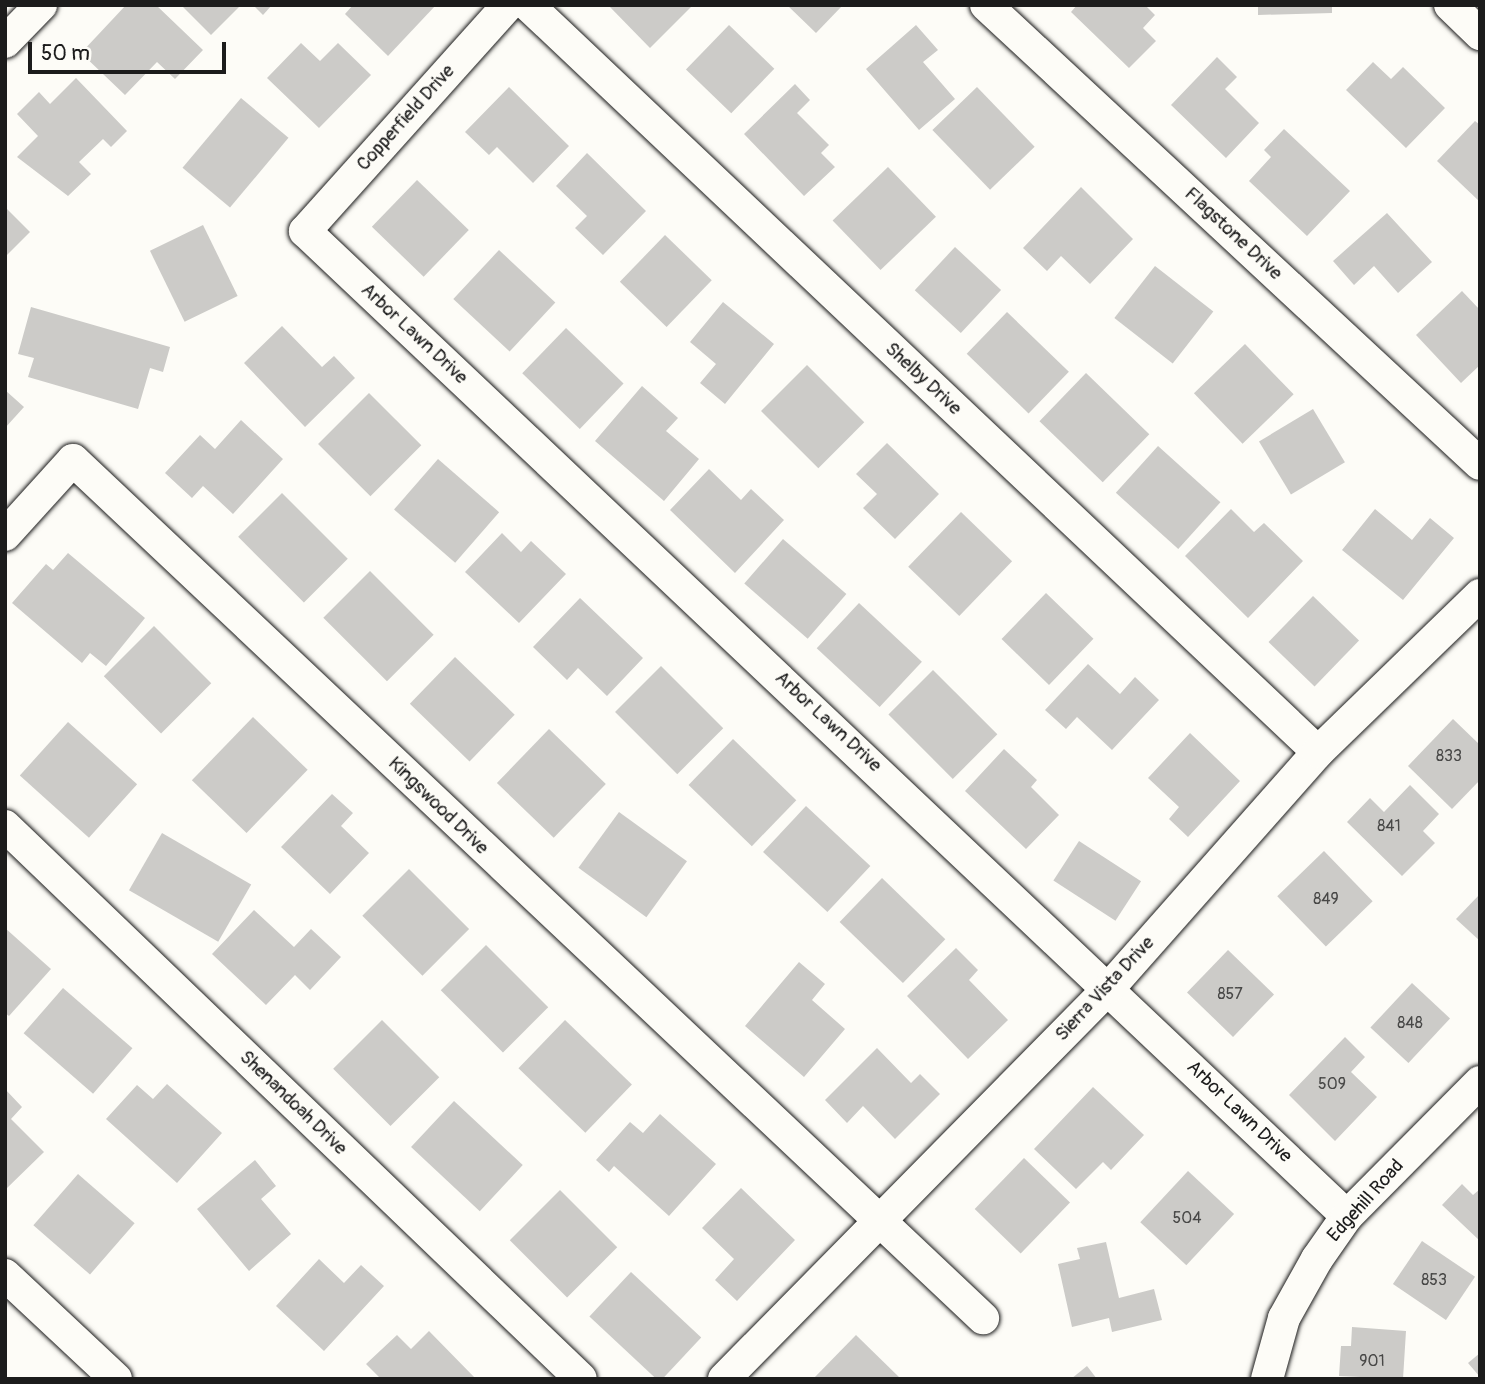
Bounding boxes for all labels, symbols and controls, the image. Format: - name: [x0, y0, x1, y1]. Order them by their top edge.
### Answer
- scale bar: [32, 28, 229, 72]
- text: 50 m: [41, 40, 90, 67]
- street label: Copperfield Drive: [352, 60, 460, 176]
- street label: Flagstone Drive: [1179, 183, 1287, 285]
- street label: Arbor Lawn Drive: [356, 279, 472, 389]
- street label: Shelby Drive: [880, 338, 966, 420]
- street label: Arbor Lawn Drive: [770, 667, 886, 777]
- house number: 833: [1436, 746, 1462, 766]
- street label: Kingswood Drive: [383, 752, 493, 860]
- house number: 841: [1377, 816, 1401, 836]
- house number: 849: [1313, 889, 1339, 909]
- street label: Sierra Vista Drive: [1051, 932, 1159, 1046]
- house number: 857: [1217, 984, 1243, 1004]
- house number: 848: [1397, 1013, 1423, 1033]
- street label: Shenandoah Drive: [235, 1046, 351, 1160]
- street label: Arbor Lawn Drive: [1182, 1056, 1296, 1168]
- house number: 509: [1318, 1074, 1346, 1094]
- street label: Edgehill Road: [1323, 1155, 1409, 1247]
- house number: 504: [1173, 1208, 1201, 1228]
- house number: 853: [1421, 1270, 1447, 1290]
- house number: 901: [1359, 1351, 1385, 1371]

